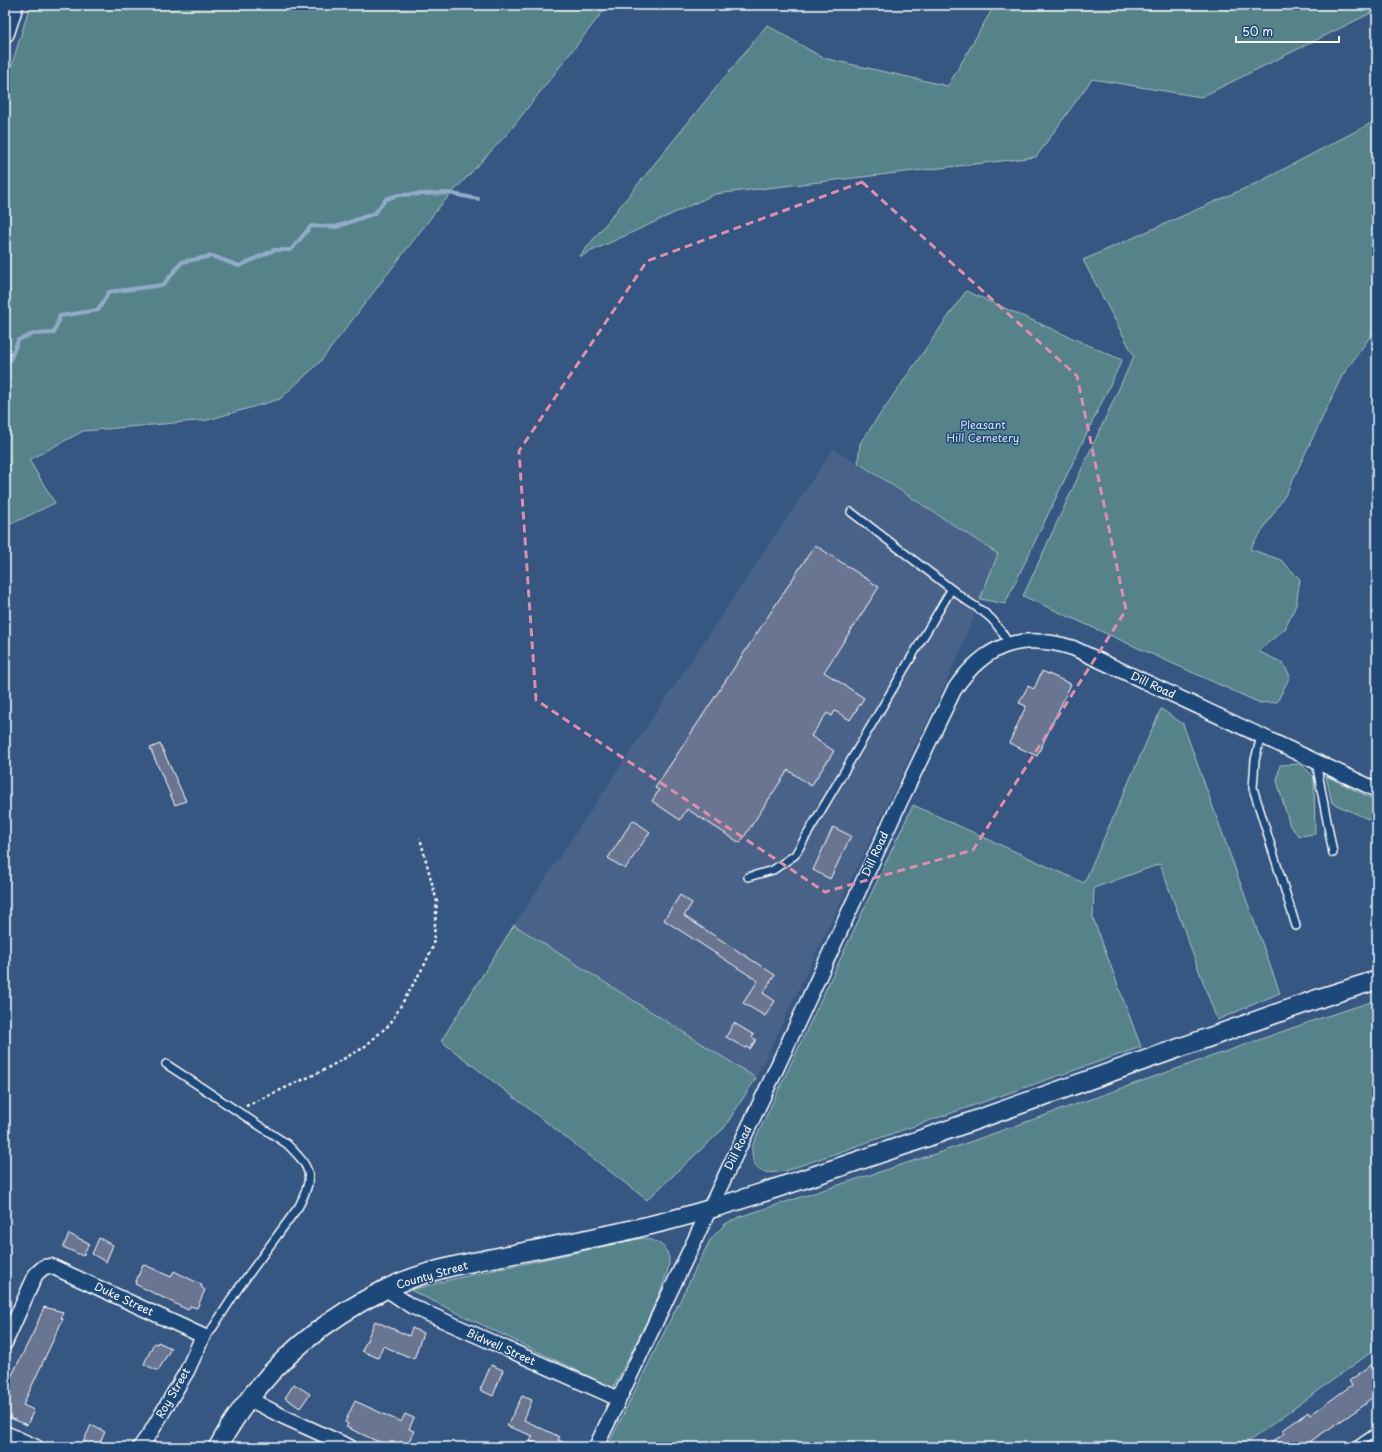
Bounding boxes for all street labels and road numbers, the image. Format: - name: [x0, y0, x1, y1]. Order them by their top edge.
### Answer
- street label: Dill Road: [1128, 667, 1179, 702]
- street label: Dill Road: [857, 828, 892, 879]
- street label: Dill Road: [719, 1122, 756, 1173]
- street label: County Street: [394, 1256, 470, 1293]
- street label: Duke Street: [92, 1277, 157, 1320]
- street label: Bidwell Street: [464, 1324, 539, 1370]
- street label: Roy Street: [151, 1364, 194, 1421]

